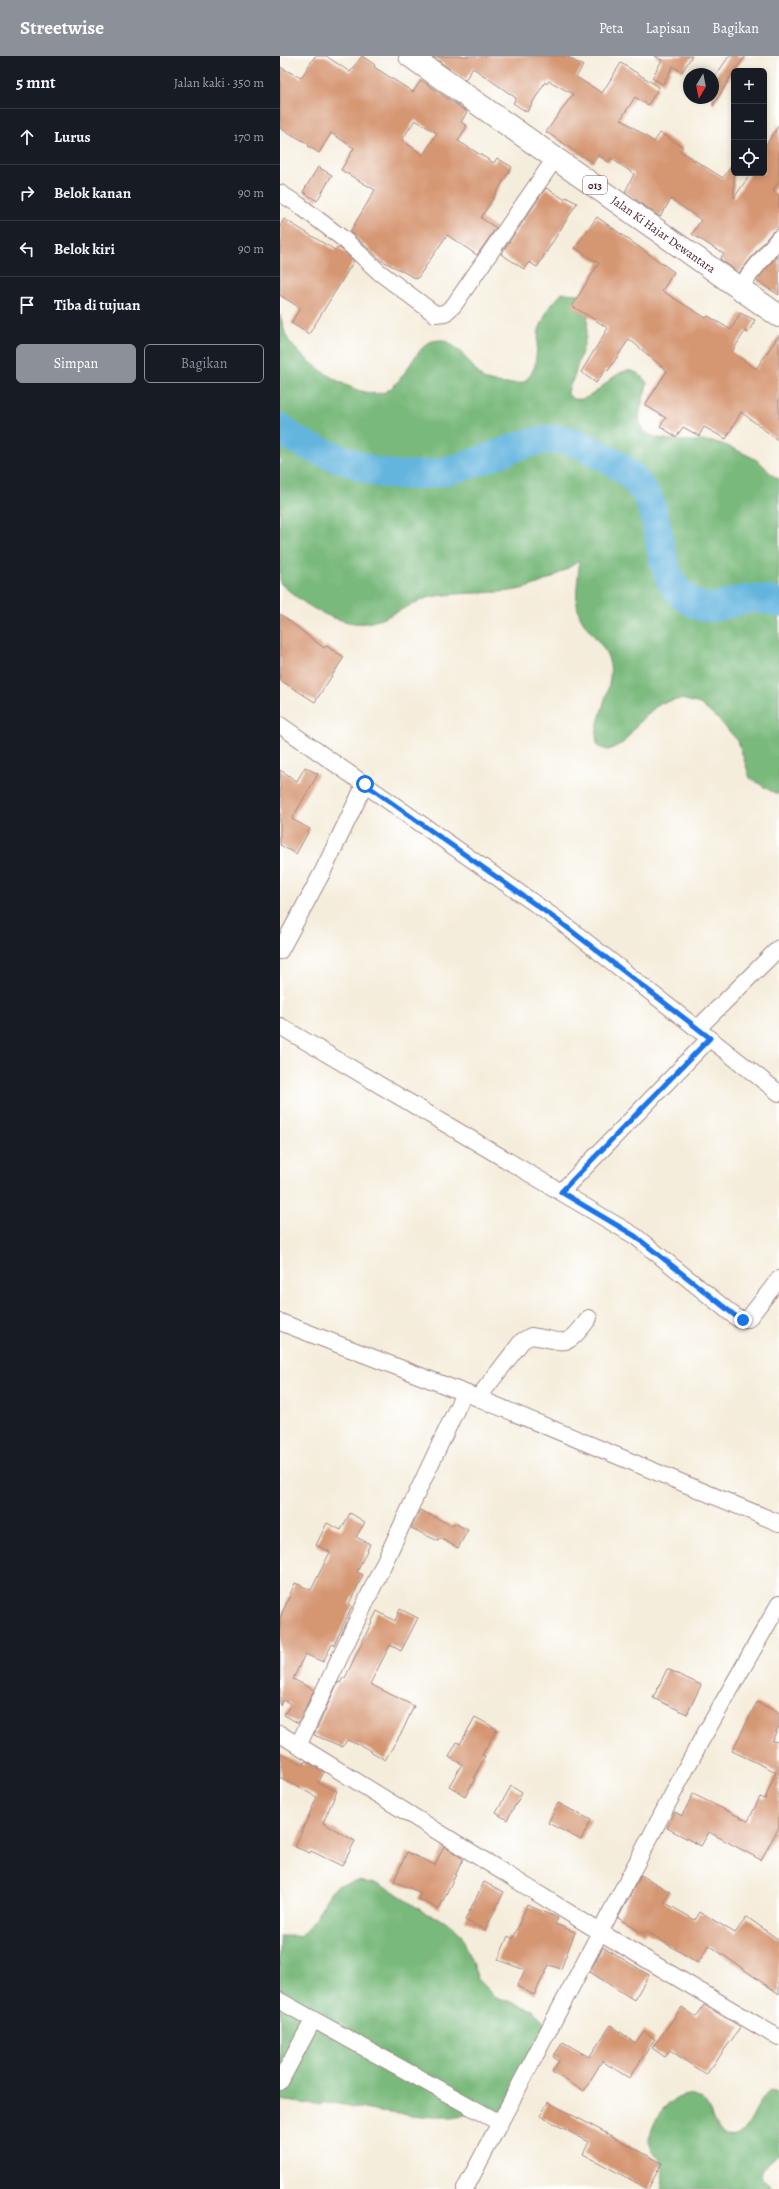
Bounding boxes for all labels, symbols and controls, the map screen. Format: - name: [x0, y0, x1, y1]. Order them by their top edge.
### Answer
- text: Streetwise: [20, 15, 104, 41]
- text: Peta: [599, 19, 623, 38]
- text: Lapisan: [645, 19, 690, 38]
- text: Bagikan: [712, 19, 759, 38]
- north arrow: [683, 68, 719, 104]
- map controls: [731, 68, 767, 176]
- button: +: [731, 68, 767, 104]
- text: 5 mnt: [16, 71, 56, 94]
- text: Jalan kaki · 350 m: [174, 74, 264, 91]
- button: −: [731, 104, 767, 140]
- icon: ahead: [16, 126, 38, 148]
- text: Lurus: [54, 127, 91, 147]
- text: 170 m: [234, 128, 264, 145]
- button: locate: [731, 140, 767, 176]
- road number: 013: [583, 176, 607, 194]
- icon: right: [16, 182, 38, 204]
- text: Belok kanan: [54, 183, 131, 203]
- text: 90 m: [238, 184, 264, 201]
- street label: Jalan Ki Hajar Dewantara: [608, 192, 719, 277]
- icon: left: [16, 238, 38, 260]
- text: Belok kiri: [54, 239, 115, 259]
- text: 90 m: [238, 240, 264, 257]
- icon: arrive: [16, 294, 38, 316]
- text: Tiba di tujuan: [54, 295, 140, 315]
- button: Simpan: [16, 344, 136, 383]
- button: Bagikan: [144, 344, 264, 383]
- route start: [356, 775, 374, 793]
- route end: [734, 1311, 752, 1329]

